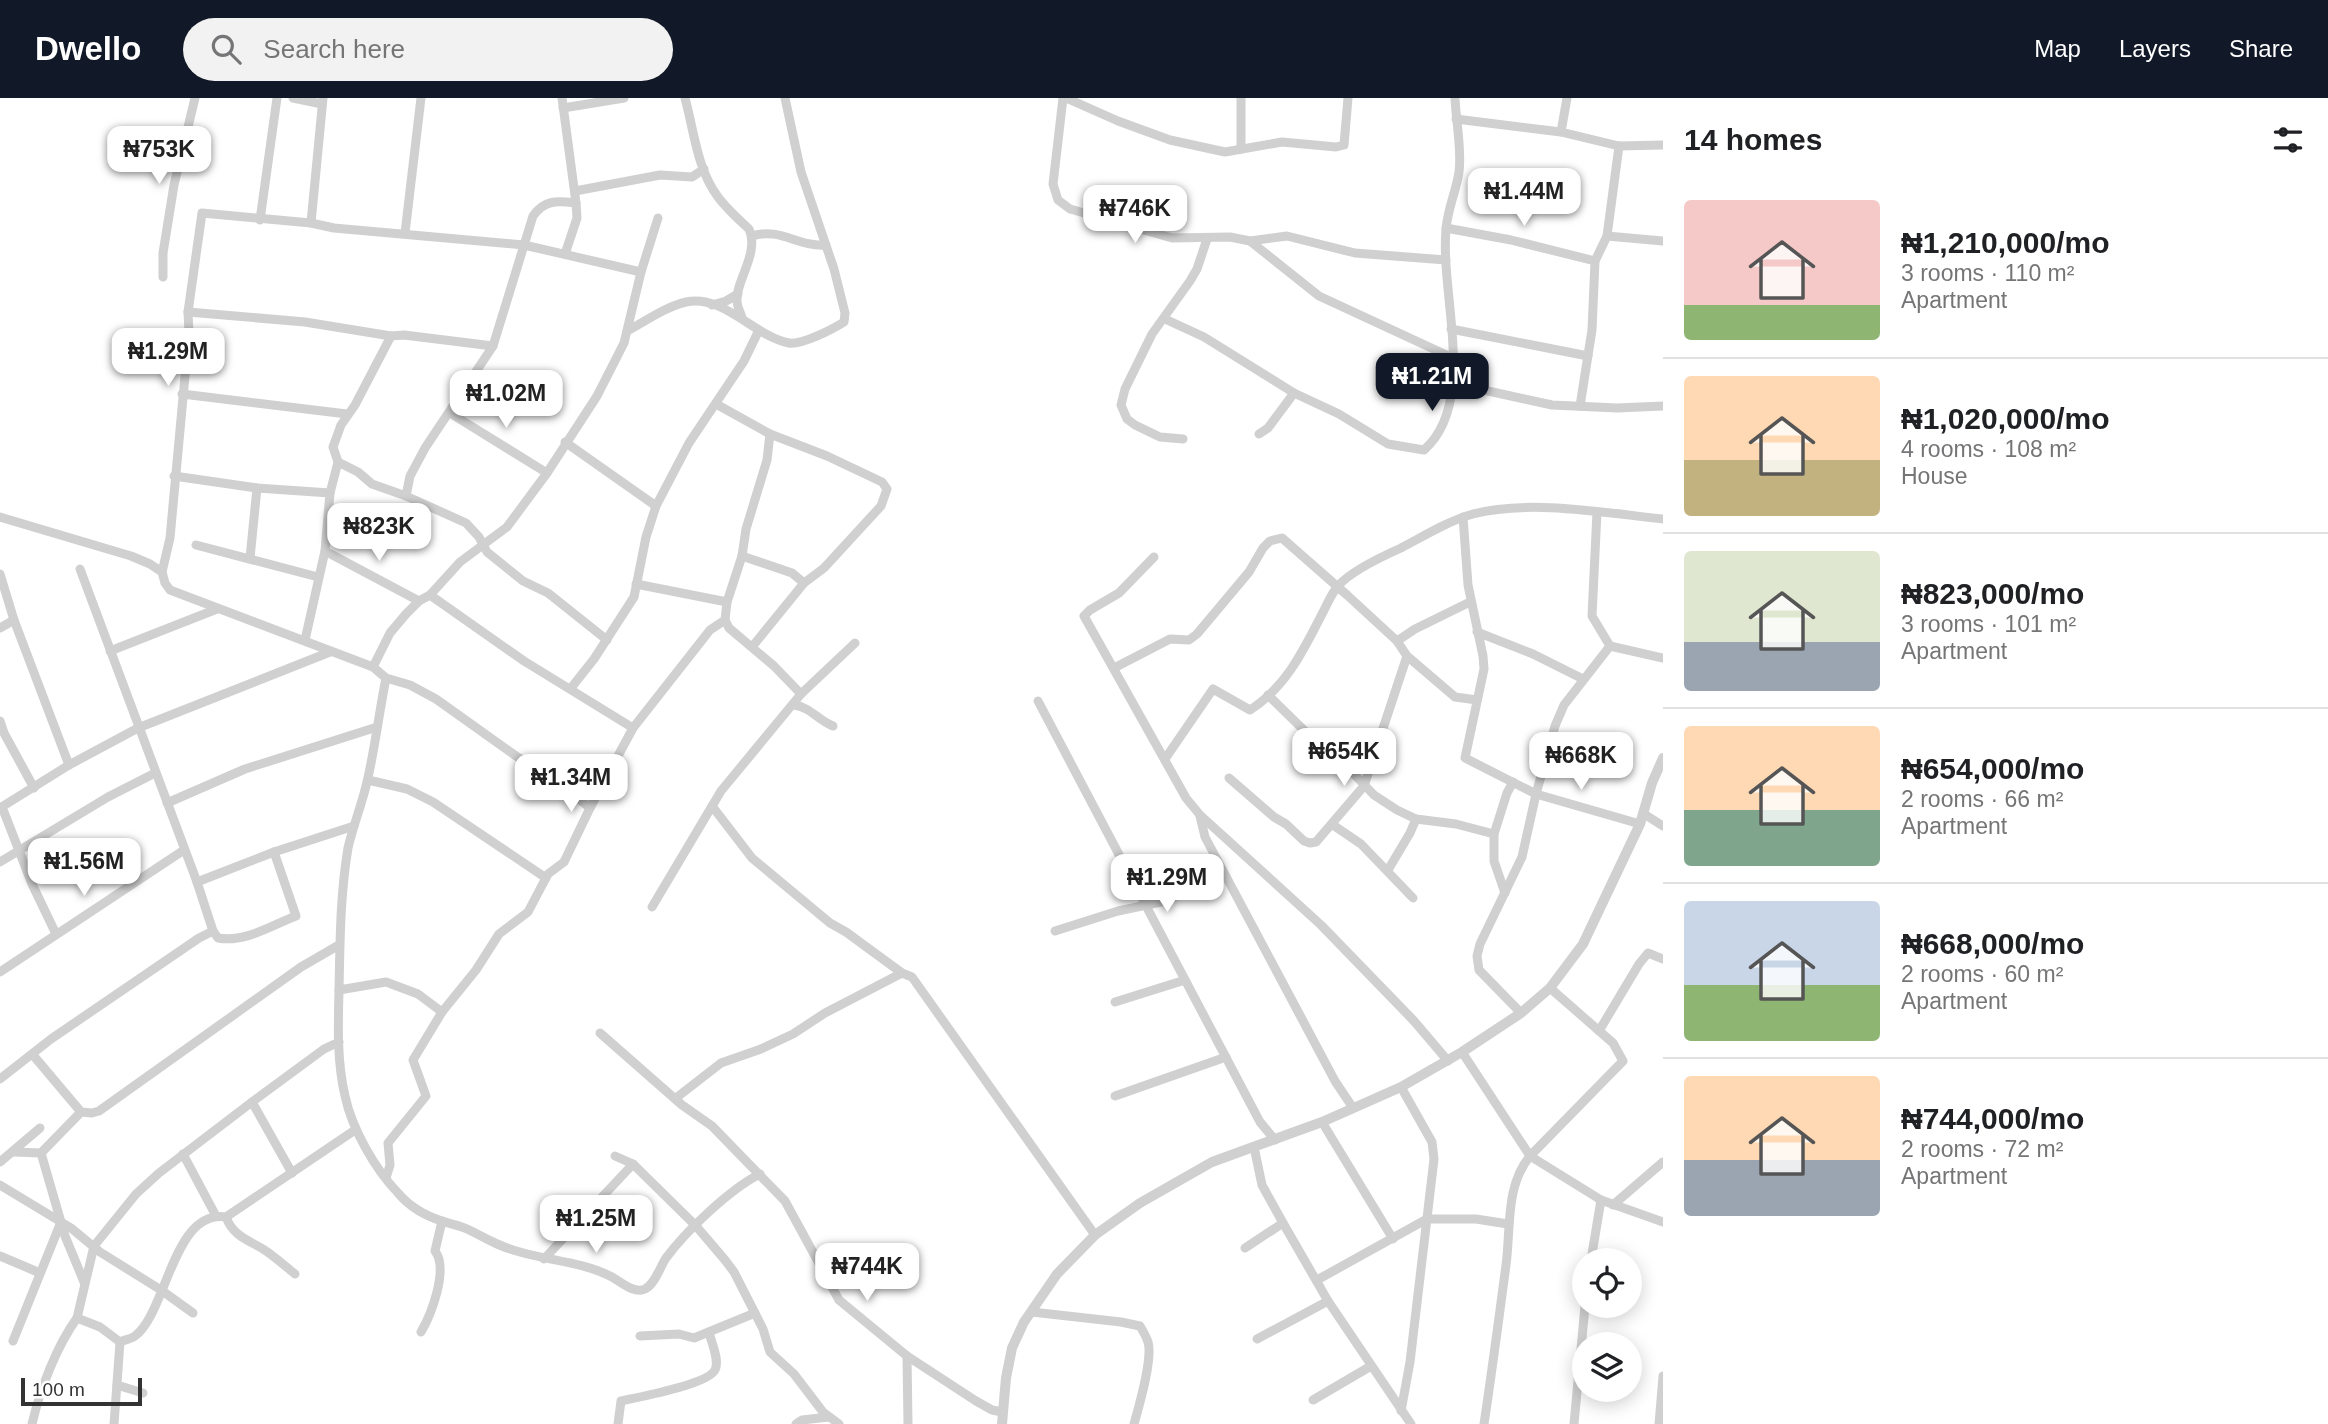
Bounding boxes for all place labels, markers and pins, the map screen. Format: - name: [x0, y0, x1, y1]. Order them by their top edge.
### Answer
- pin: ₦753K: [110, 126, 208, 186]
- pin: ₦1.44M: [1467, 169, 1581, 228]
- pin: ₦746K: [1086, 186, 1184, 245]
- pin: ₦1.29M: [111, 328, 225, 388]
- pin: ₦1.21M: [1375, 354, 1489, 413]
- pin: ₦1.02M: [449, 370, 563, 430]
- pin: ₦823K: [330, 504, 428, 563]
- pin: ₦654K: [1295, 728, 1393, 788]
- pin: ₦668K: [1532, 732, 1630, 792]
- pin: ₦1.34M: [514, 754, 628, 814]
- pin: ₦1.56M: [27, 838, 141, 898]
- pin: ₦1.29M: [1110, 854, 1224, 914]
- pin: ₦1.25M: [539, 1196, 653, 1255]
- pin: ₦744K: [818, 1244, 916, 1303]

